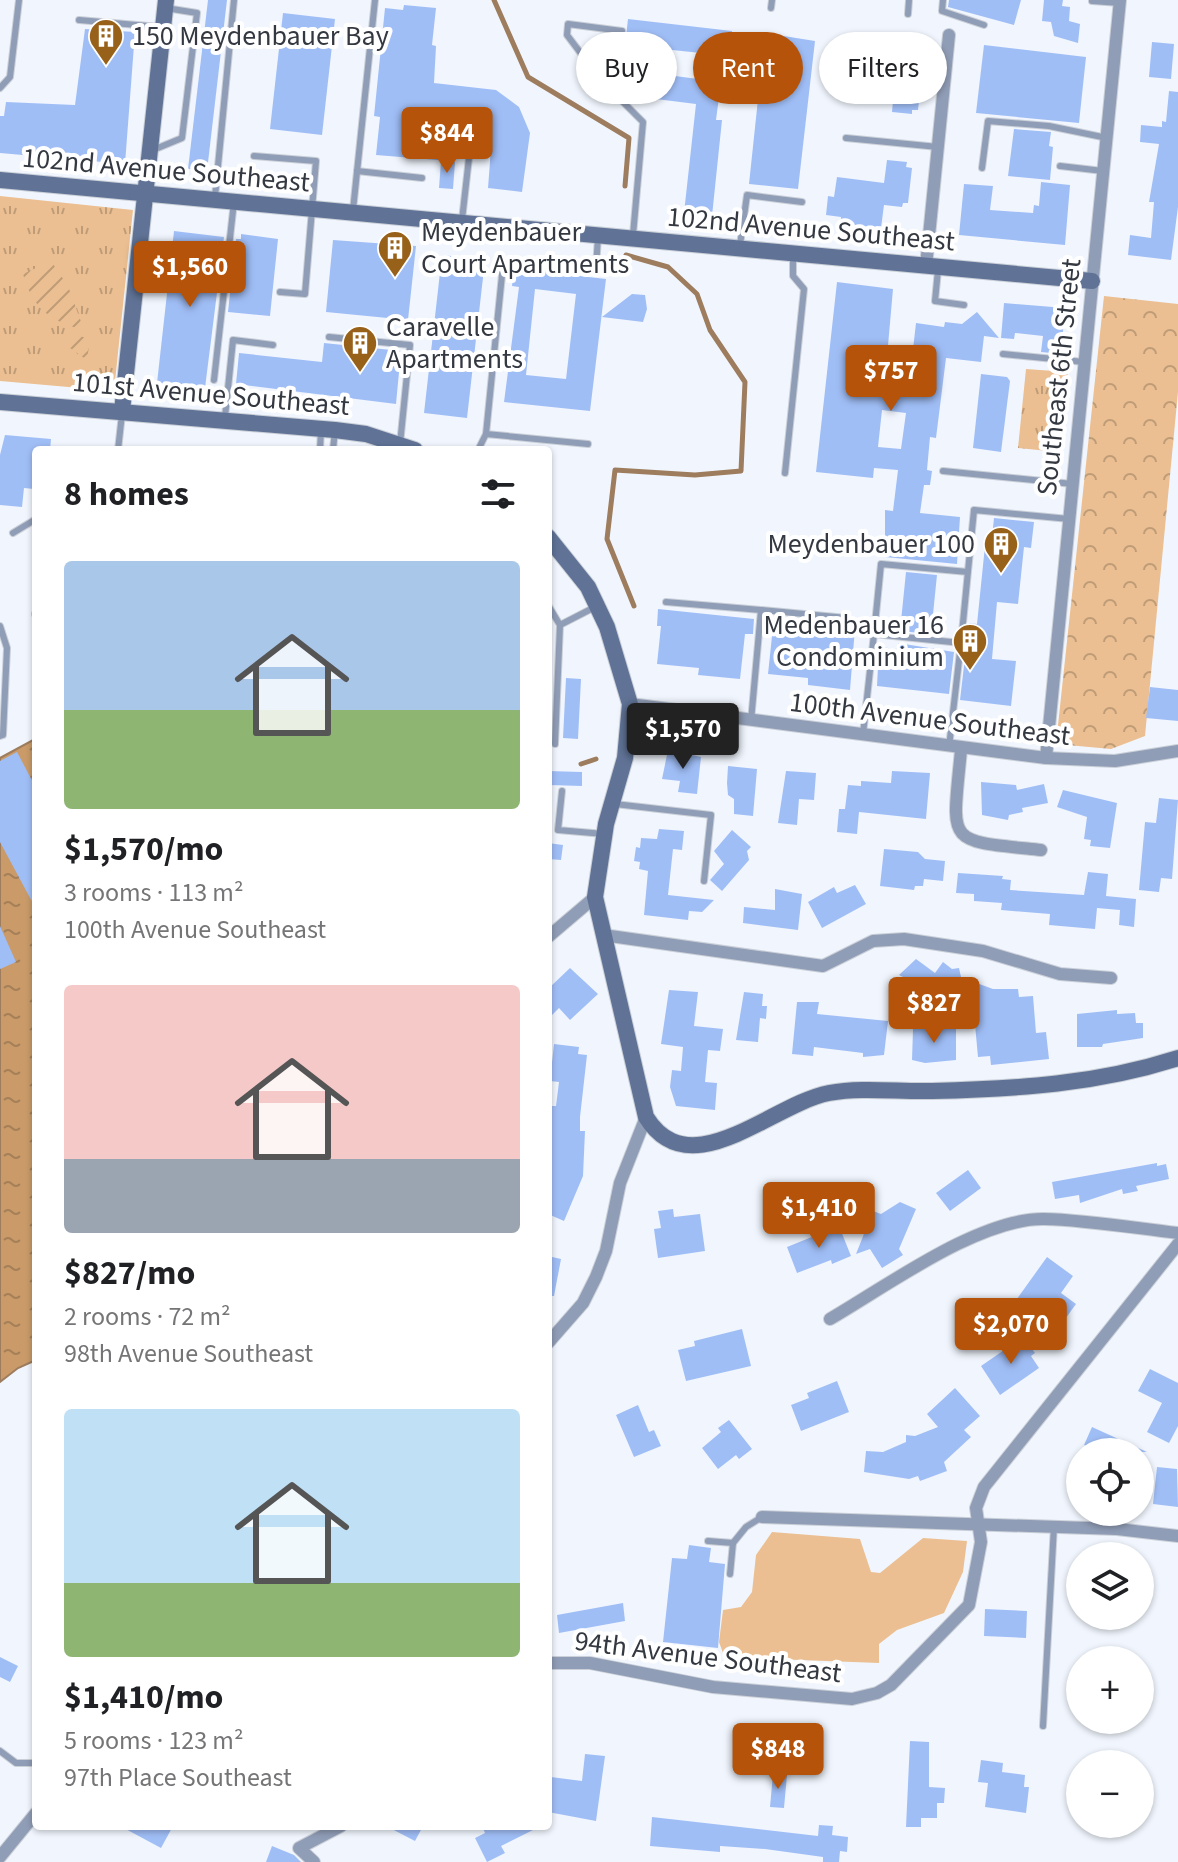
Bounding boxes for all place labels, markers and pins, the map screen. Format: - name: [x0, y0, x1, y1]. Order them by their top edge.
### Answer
- place label: 150 Meydenbauer Bay: [132, 16, 389, 56]
- building icon: 150 Meydenbauer Bay: [87, 17, 125, 67]
- pin: $844: [400, 107, 494, 175]
- place label: Meydenbauer Court Apartments: [421, 212, 629, 284]
- building icon: Meydenbauer Court Apartments: [376, 229, 414, 279]
- pin: $1,560: [125, 241, 255, 309]
- place label: Caravelle Apartments: [386, 307, 523, 379]
- building icon: Caravelle Apartments: [341, 324, 379, 374]
- pin: $757: [844, 345, 938, 413]
- place label: Meydenbauer 100: [767, 524, 975, 564]
- building icon: Meydenbauer 100: [982, 525, 1020, 575]
- place label: Medenbauer 16 Condominium: [764, 605, 944, 677]
- building icon: Medenbauer 16 Condominium: [951, 622, 989, 672]
- pin: $1,570: [618, 703, 748, 771]
- pin: $827: [887, 977, 981, 1045]
- pin: $1,410: [754, 1182, 884, 1250]
- pin: $2,070: [946, 1298, 1076, 1366]
- pin: $848: [731, 1723, 825, 1791]

